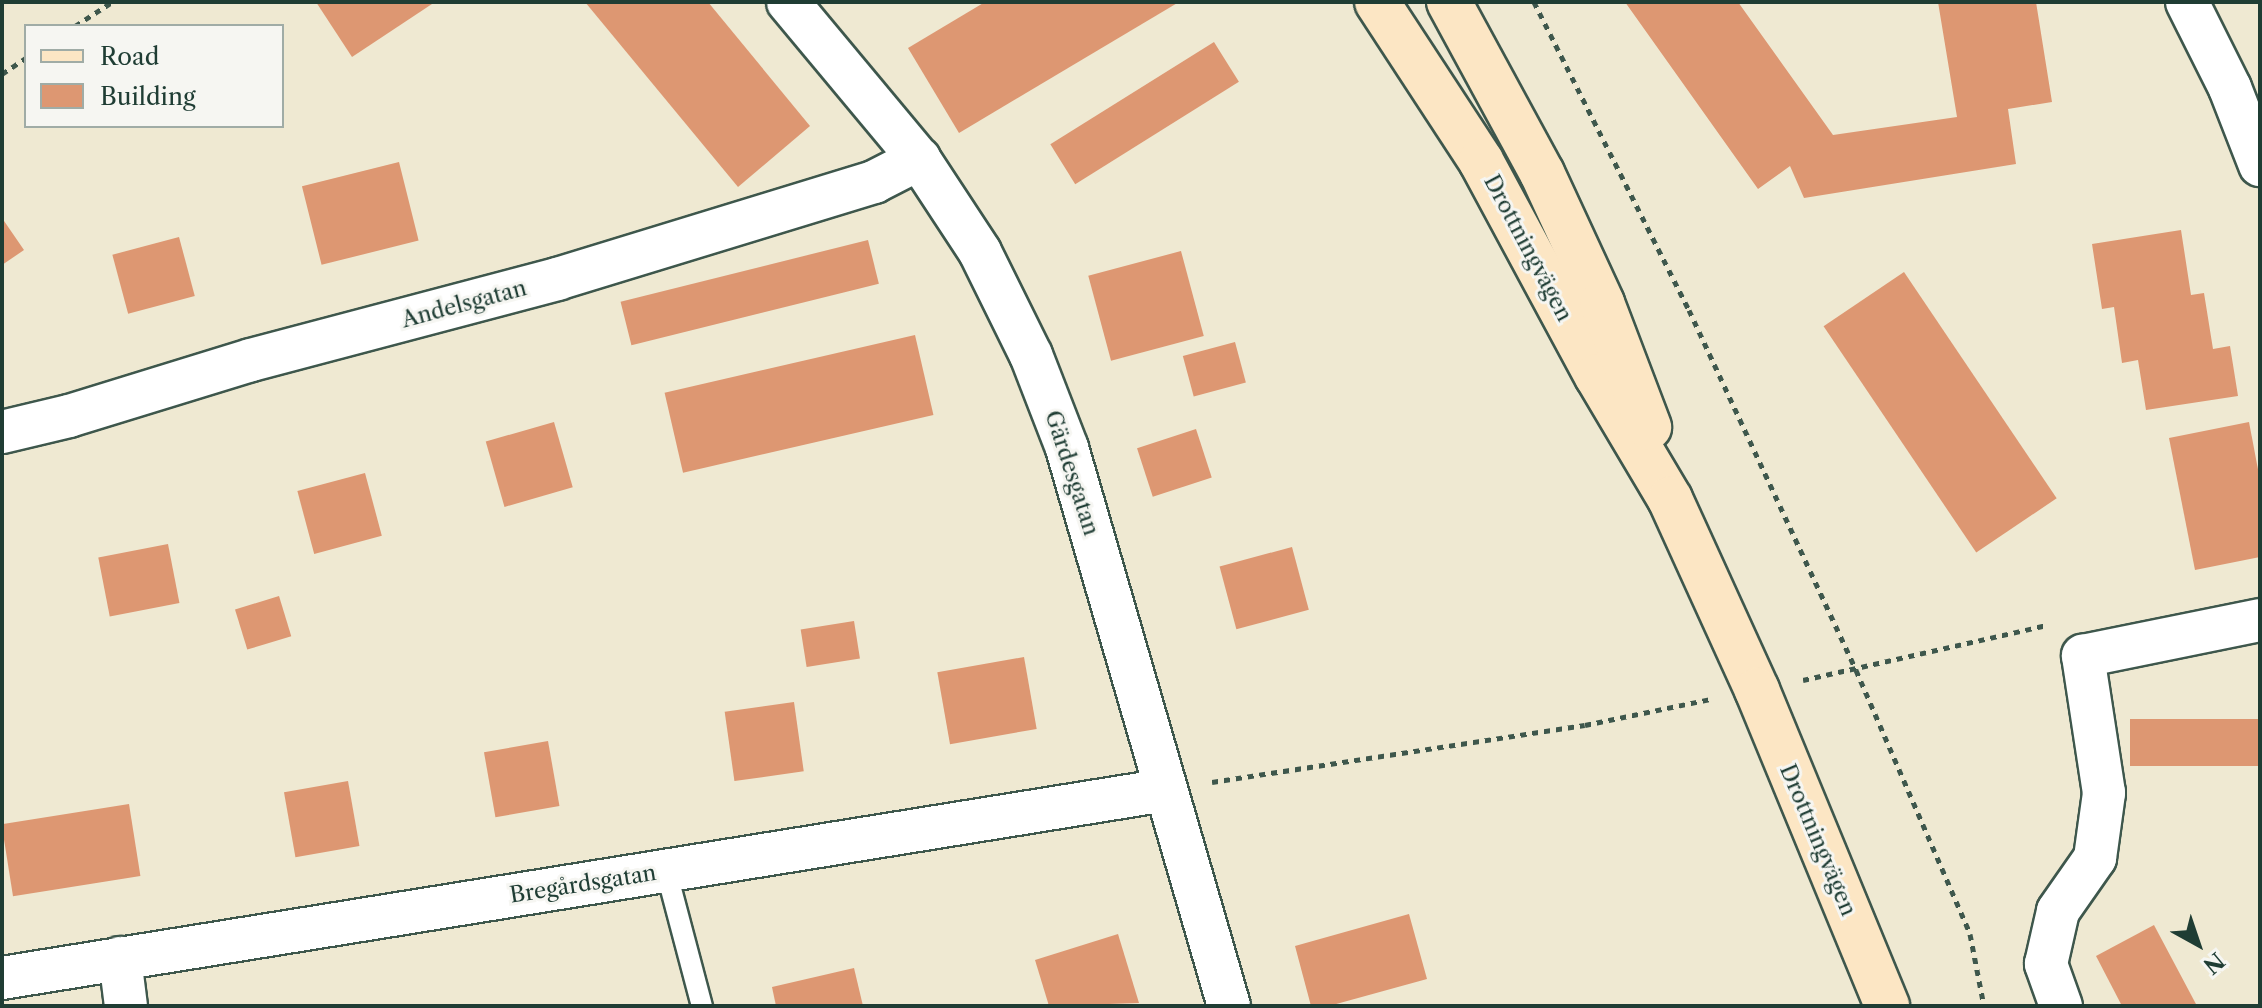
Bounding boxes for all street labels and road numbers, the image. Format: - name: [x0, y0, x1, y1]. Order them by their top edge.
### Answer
- street label: Drottningvägen: [1478, 170, 1578, 326]
- street label: Andelsgatan: [399, 275, 529, 333]
- street label: Gärdesgatan: [1039, 407, 1105, 539]
- street label: Drottningvägen: [1774, 760, 1862, 920]
- street label: Bregårdsgatan: [508, 859, 658, 909]

